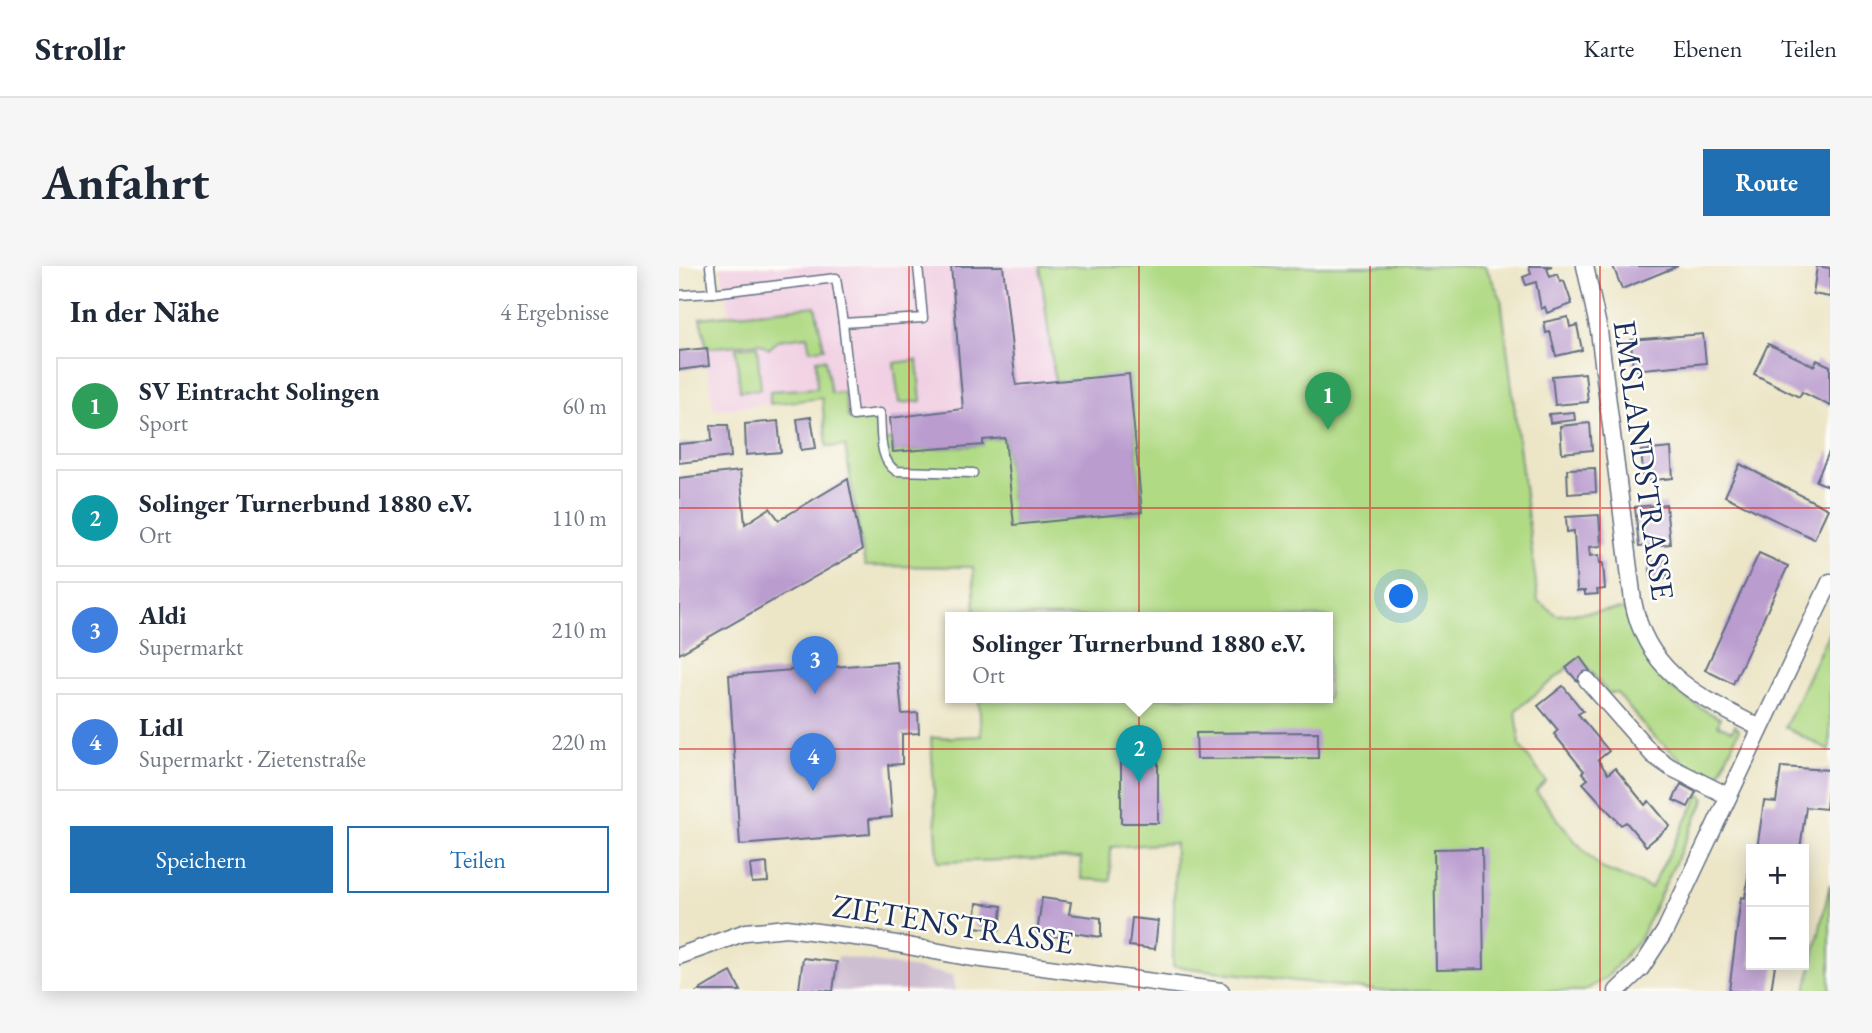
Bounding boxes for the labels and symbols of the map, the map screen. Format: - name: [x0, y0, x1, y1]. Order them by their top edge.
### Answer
- street label: EMSLANDSTRASSE: [1604, 317, 1684, 603]
- pin: 1: [1305, 372, 1351, 430]
- your location: [1384, 579, 1418, 613]
- pin: 3: [792, 636, 838, 694]
- pin: 2: [1116, 725, 1162, 783]
- pin: 4: [790, 733, 836, 791]
- street label: ZIETENSTRASSE: [829, 884, 1077, 964]

